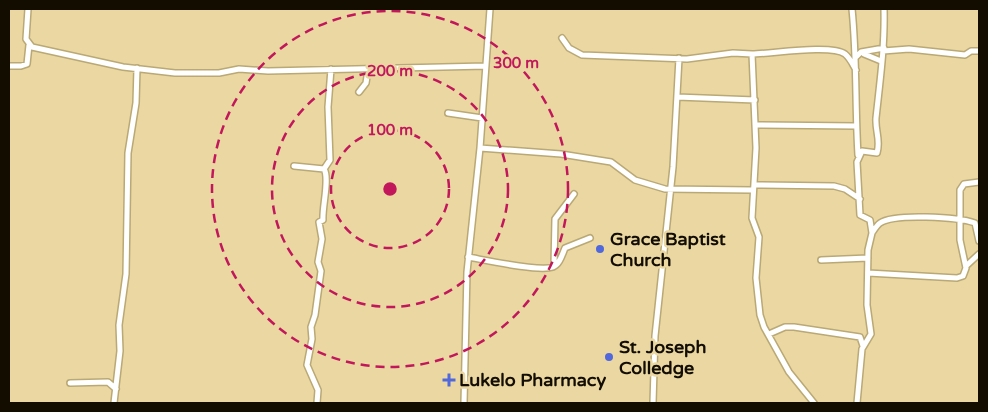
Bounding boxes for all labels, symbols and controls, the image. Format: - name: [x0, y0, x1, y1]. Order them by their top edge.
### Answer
- text: 300 m: [493, 54, 539, 72]
- text: 200 m: [367, 62, 413, 80]
- text: 100 m: [367, 121, 413, 139]
- centre of rings: [381, 180, 399, 198]
- place label: Grace Baptist Church: [610, 228, 726, 271]
- marker: Grace Baptist Church: [594, 243, 606, 255]
- place label: St. Joseph Colledge: [619, 336, 706, 379]
- marker: St. Joseph Colledge: [603, 351, 615, 363]
- place label: Lukelo Pharmacy: [459, 369, 606, 391]
- marker: Lukelo Pharmacy: [443, 374, 455, 386]

